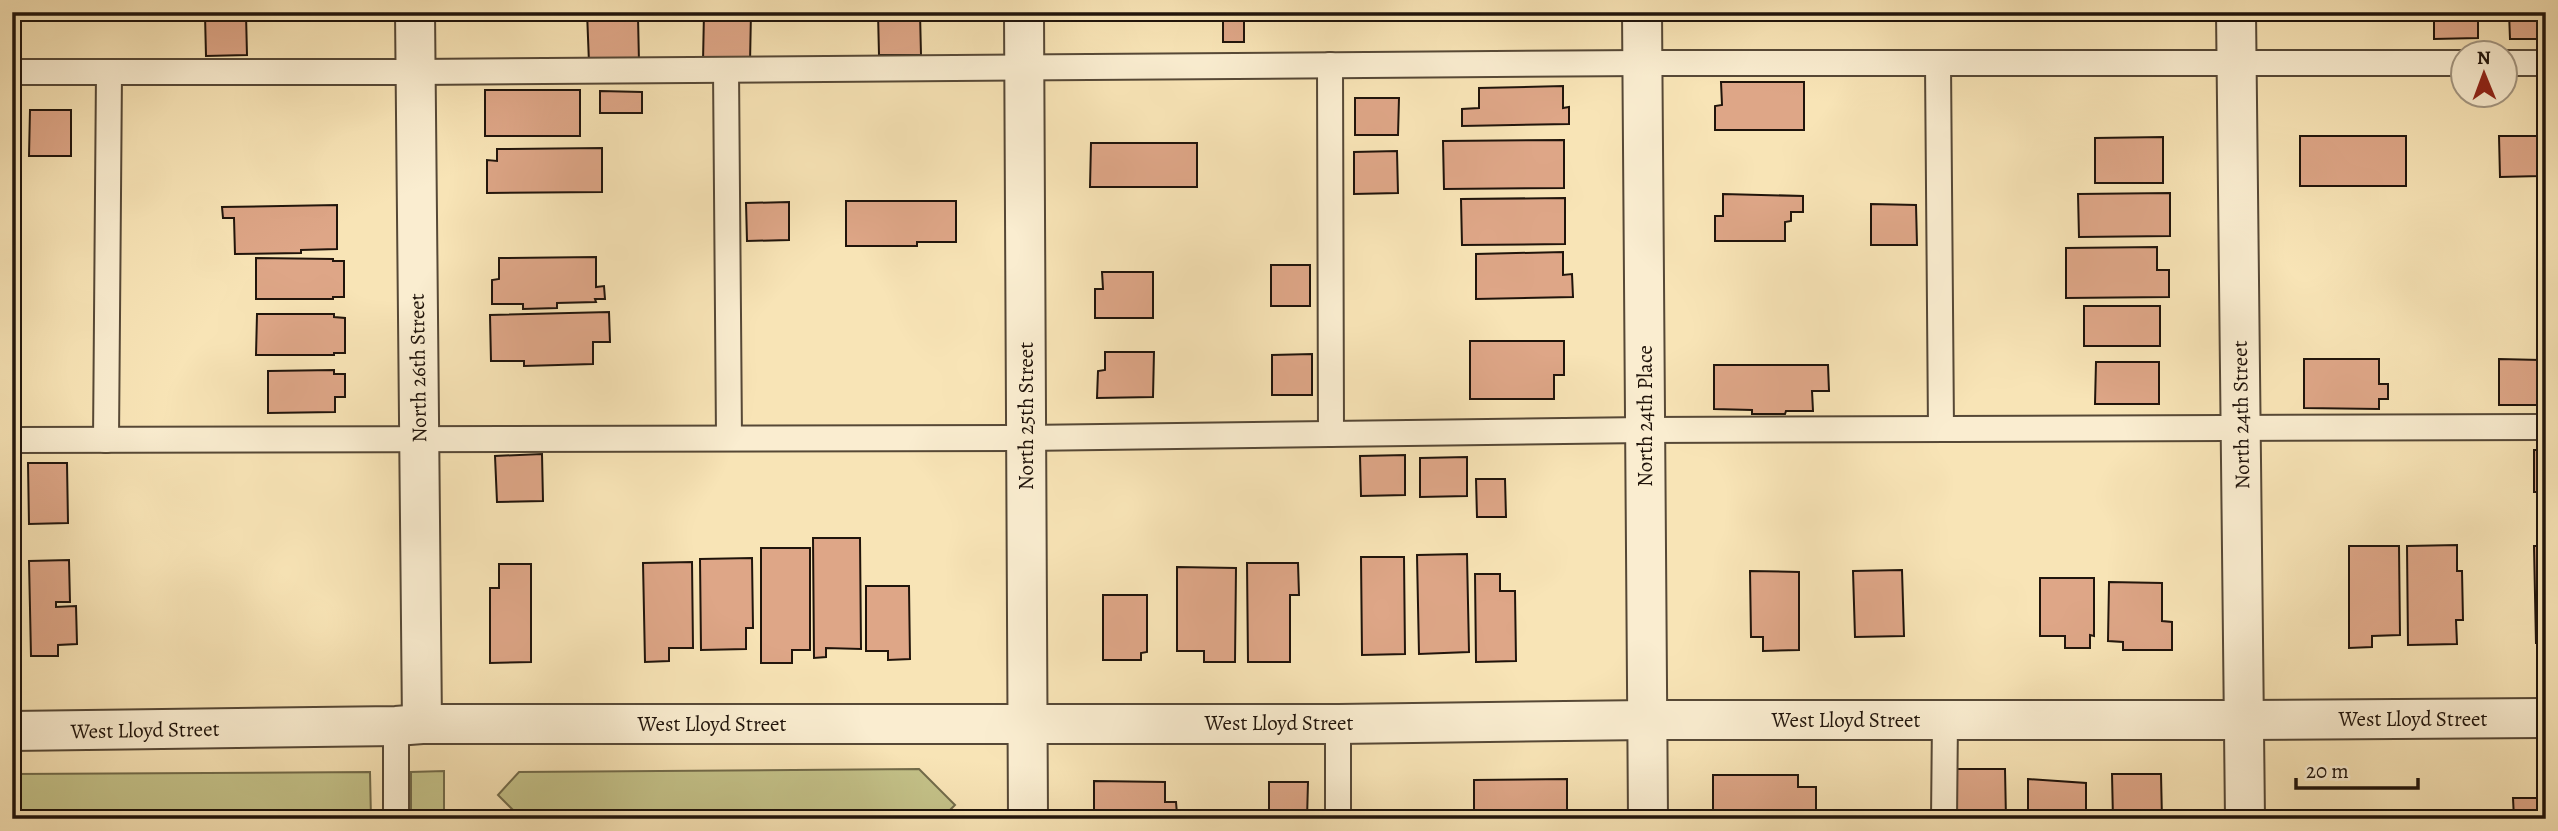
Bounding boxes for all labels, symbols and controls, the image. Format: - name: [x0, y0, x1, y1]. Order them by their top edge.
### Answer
- north arrow: [2450, 38, 2520, 108]
- text: N: [2477, 45, 2491, 71]
- street label: North 26th Street: [403, 293, 433, 443]
- street label: North 24th Street: [2226, 340, 2256, 490]
- street label: North 25th Street: [1012, 342, 1040, 490]
- street label: North 24th Place: [1631, 345, 1659, 487]
- street label: West Lloyd Street: [2338, 705, 2488, 733]
- street label: West Lloyd Street: [1771, 706, 1921, 734]
- street label: West Lloyd Street: [1204, 709, 1354, 737]
- street label: West Lloyd Street: [637, 710, 787, 738]
- street label: West Lloyd Street: [69, 715, 220, 745]
- scale bar: [2296, 747, 2418, 791]
- text: 20 m: [2306, 757, 2349, 785]

